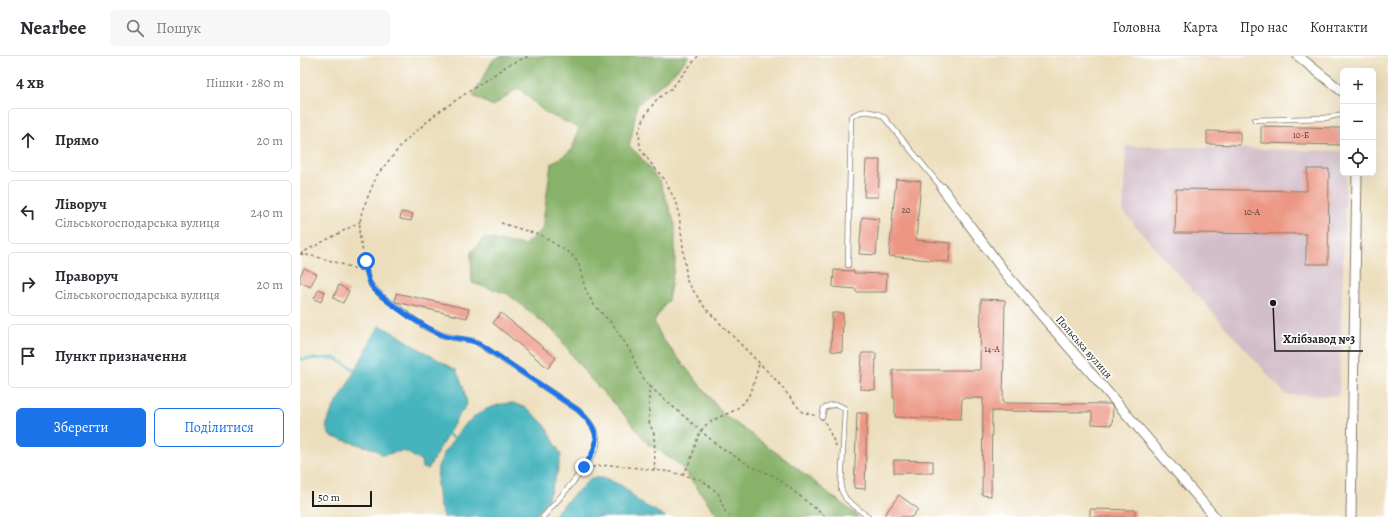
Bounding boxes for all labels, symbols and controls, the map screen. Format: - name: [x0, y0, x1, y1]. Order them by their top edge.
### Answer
- search box: [110, 10, 390, 46]
- text: Nearbee: [20, 15, 86, 41]
- icon: search: [124, 17, 146, 39]
- text: Пошук: [156, 18, 201, 38]
- text: Головна: [1112, 18, 1161, 37]
- text: Карта: [1183, 18, 1218, 37]
- text: Про нас: [1240, 18, 1288, 37]
- text: Контакти: [1310, 18, 1368, 37]
- map controls: [1340, 68, 1376, 176]
- button: +: [1340, 68, 1376, 104]
- text: 4 хв: [16, 71, 44, 94]
- text: Пішки · 280 m: [206, 74, 284, 91]
- button: −: [1340, 104, 1376, 140]
- icon: ahead: [17, 129, 39, 151]
- house number: 10-Б: [1293, 129, 1309, 141]
- text: Прямо: [55, 130, 99, 150]
- text: 20 m: [257, 132, 283, 149]
- button: locate: [1340, 140, 1376, 176]
- text: Ліворуч: [55, 194, 107, 214]
- icon: left: [17, 201, 39, 223]
- text: 240 m: [251, 204, 283, 221]
- house number: 20: [901, 204, 911, 216]
- house number: 10-А: [1244, 206, 1261, 218]
- text: Сільськогосподарська вулиця: [55, 214, 220, 231]
- route start: [357, 252, 375, 270]
- text: Праворуч: [55, 266, 118, 286]
- icon: right: [17, 273, 39, 295]
- text: 20 m: [257, 276, 283, 293]
- text: Сільськогосподарська вулиця: [55, 286, 220, 303]
- street label: Польська вулиця: [1052, 312, 1116, 382]
- callout: Хлібзавод №3: [1275, 327, 1363, 351]
- text: Хлібзавод №3: [1283, 331, 1355, 347]
- house number: 14-А: [984, 343, 1000, 355]
- icon: arrive: [17, 345, 39, 367]
- text: Пункт призначення: [55, 346, 187, 366]
- button: Зберегти: [16, 408, 146, 447]
- button: Поділитися: [154, 408, 284, 447]
- route end: [575, 458, 593, 476]
- scale bar: [312, 489, 372, 508]
- text: 50 m: [318, 490, 340, 505]

